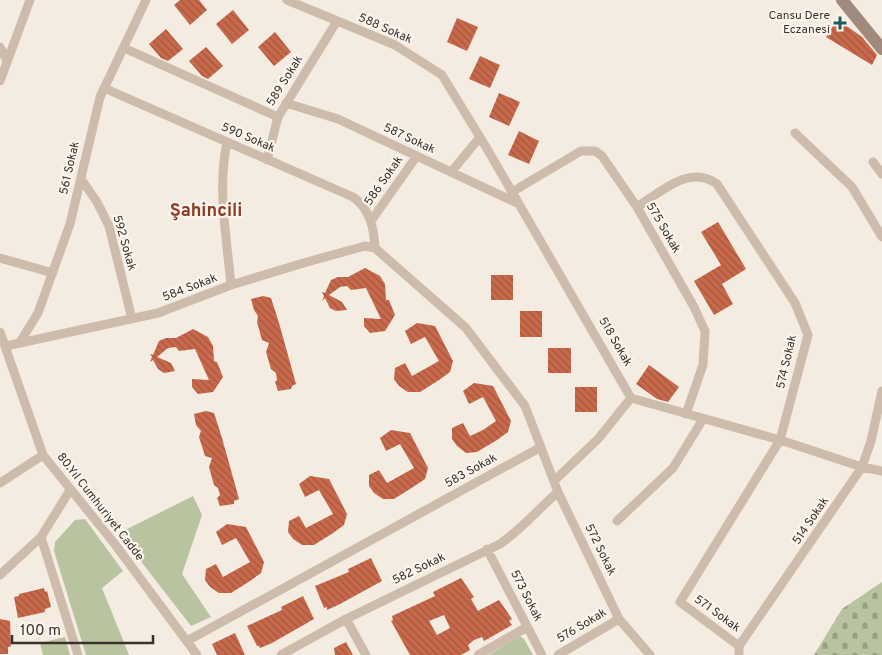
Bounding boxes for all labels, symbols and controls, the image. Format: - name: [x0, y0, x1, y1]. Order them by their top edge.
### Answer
- place label: Cansu Dere Eczanesi: [768, 8, 830, 38]
- street label: 588 Sokak: [356, 10, 414, 48]
- marker: Cansu Dere Eczanesi: [834, 17, 846, 29]
- street label: 589 Sokak: [263, 53, 307, 109]
- street label: 590 Sokak: [218, 119, 278, 157]
- street label: 587 Sokak: [380, 120, 438, 158]
- street label: 561 Sokak: [56, 140, 84, 196]
- street label: 586 Sokak: [361, 153, 407, 209]
- district label: Şahincili: [170, 200, 242, 223]
- street label: 575 Sokak: [642, 200, 684, 256]
- street label: 592 Sokak: [108, 213, 140, 273]
- street label: 584 Sokak: [160, 270, 220, 306]
- street label: 518 Sokak: [594, 314, 636, 370]
- street label: 574 Sokak: [773, 333, 801, 391]
- street label: 80.Yıl Cumhuriyet Cadde: [53, 450, 147, 564]
- street label: 583 Sokak: [442, 450, 500, 492]
- street label: 514 Sokak: [789, 494, 833, 548]
- street label: 572 Sokak: [581, 521, 619, 579]
- street label: 582 Sokak: [390, 549, 448, 589]
- street label: 573 Sokak: [506, 567, 546, 625]
- street label: 571 Sokak: [691, 592, 743, 636]
- street label: 576 Sokak: [554, 605, 610, 647]
- scale bar: [12, 612, 154, 644]
- text: 100 m: [20, 622, 61, 641]

